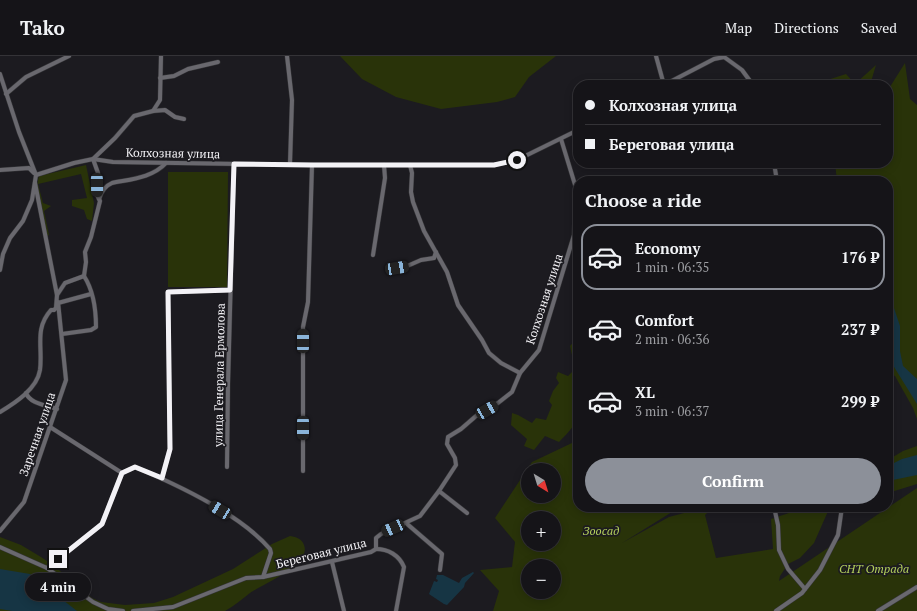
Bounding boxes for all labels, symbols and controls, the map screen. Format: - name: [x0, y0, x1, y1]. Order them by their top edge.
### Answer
- text: Tako: [20, 15, 65, 40]
- text: Map: [725, 18, 752, 37]
- text: Directions: [774, 18, 839, 37]
- text: Saved: [861, 18, 897, 37]
- text: Колхозная улица: [609, 95, 737, 115]
- text: Береговая улица: [609, 134, 734, 154]
- street label: Колхозная улица: [126, 145, 220, 161]
- route start: [508, 151, 526, 169]
- car: [91, 173, 103, 197]
- text: Choose a ride: [585, 188, 701, 212]
- text: Economy: [635, 238, 700, 258]
- icon: car: [587, 239, 623, 275]
- text: 176 ₽: [841, 247, 879, 267]
- street label: Колхозная улица: [522, 252, 566, 346]
- text: 1 min · 06:35: [635, 258, 709, 276]
- car: [384, 260, 410, 276]
- street label: улица Генерала Ермолова: [210, 303, 228, 448]
- text: Comfort: [635, 310, 694, 330]
- icon: car: [587, 311, 623, 347]
- text: 237 ₽: [841, 319, 879, 339]
- car: [297, 329, 309, 353]
- text: 2 min · 06:36: [635, 330, 709, 348]
- text: XL: [635, 382, 655, 402]
- icon: car: [587, 383, 623, 419]
- street label: Заречная улица: [16, 390, 58, 478]
- text: 299 ₽: [841, 391, 879, 411]
- car: [474, 399, 500, 421]
- text: 3 min · 06:37: [635, 402, 709, 420]
- car: [297, 416, 309, 440]
- button: Confirm: [585, 458, 881, 504]
- north arrow: [521, 463, 561, 503]
- map controls: [521, 463, 561, 599]
- car: [207, 499, 233, 521]
- button: +: [521, 511, 561, 551]
- car: [380, 518, 406, 538]
- park label: Зоосад: [583, 523, 619, 538]
- street label: Береговая улица: [274, 535, 368, 571]
- route end: [49, 550, 67, 568]
- button: −: [521, 559, 561, 599]
- park label: СНТ Отрада: [839, 561, 909, 576]
- callout: 4 min: [25, 573, 91, 601]
- text: 4 min: [40, 578, 76, 596]

